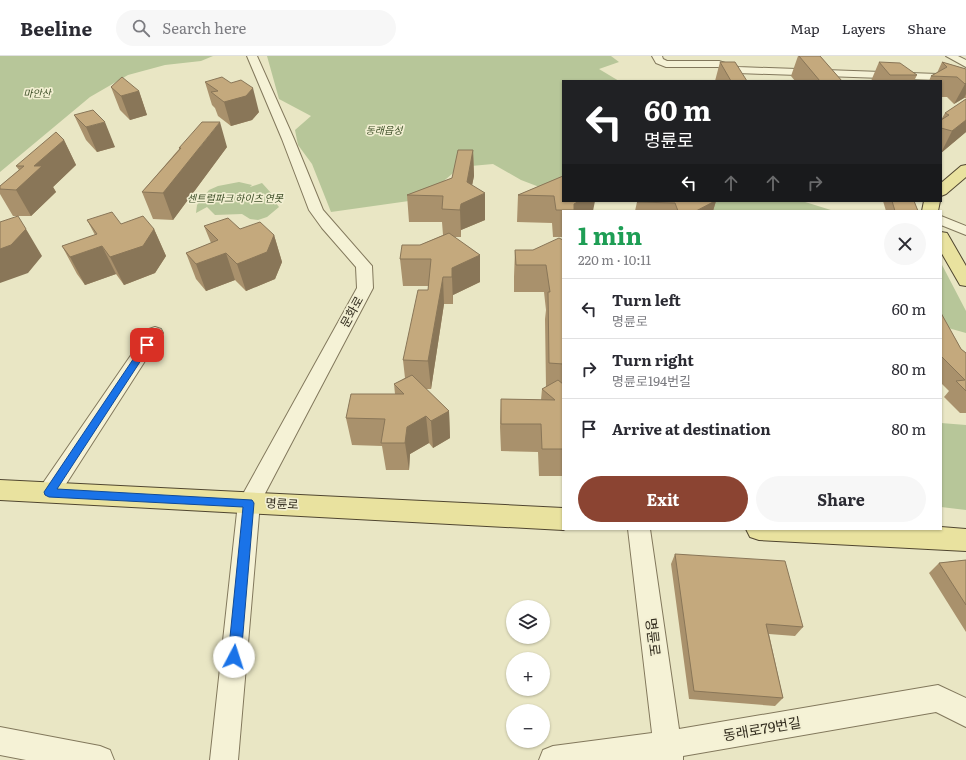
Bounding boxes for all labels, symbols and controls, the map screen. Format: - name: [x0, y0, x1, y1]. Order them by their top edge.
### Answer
- search box: [116, 10, 396, 46]
- text: Beeline: [20, 14, 92, 42]
- text: Search here: [162, 16, 246, 39]
- icon: search: [130, 17, 152, 39]
- text: Map: [790, 18, 820, 38]
- text: Layers: [842, 18, 885, 38]
- text: Share: [907, 18, 946, 38]
- park label: 마안산: [23, 85, 53, 100]
- text: 60 m: [644, 88, 711, 130]
- icon: left: [578, 96, 630, 148]
- park label: 동래읍성: [366, 122, 404, 137]
- text: 명륜로: [644, 126, 694, 153]
- icon: left: [678, 172, 700, 194]
- icon: ahead: [720, 172, 742, 194]
- icon: ahead: [762, 172, 784, 194]
- icon: right: [804, 172, 826, 194]
- park label: 센트럴파크 하이츠 연못: [187, 190, 284, 205]
- text: 1 min: [578, 217, 642, 252]
- button: close: [884, 223, 926, 265]
- text: 220 m · 10:11: [578, 250, 651, 269]
- text: Turn left: [612, 288, 681, 311]
- street label: 문화로: [335, 293, 367, 330]
- text: 60 m: [892, 297, 926, 320]
- icon: left: [578, 298, 600, 320]
- text: 명륜로: [612, 311, 648, 330]
- pin: [130, 328, 164, 362]
- icon: arrive: [136, 334, 158, 356]
- text: Turn right: [612, 348, 694, 371]
- text: 80 m: [892, 357, 926, 380]
- icon: right: [578, 358, 600, 380]
- text: 명륜로194번길: [612, 371, 691, 390]
- text: Arrive at destination: [612, 417, 771, 440]
- text: 80 m: [892, 417, 926, 440]
- icon: arrive: [578, 418, 600, 440]
- button: Exit: [578, 476, 748, 522]
- button: Share: [756, 476, 926, 522]
- street label: 명륜로: [265, 493, 299, 513]
- map controls: [506, 600, 550, 748]
- button: layers: [506, 600, 550, 644]
- street label: 명륜로: [642, 616, 666, 657]
- position arrow: [213, 636, 255, 678]
- button: +: [506, 652, 550, 696]
- button: −: [506, 704, 550, 748]
- street label: 동래로79번길: [721, 711, 802, 745]

